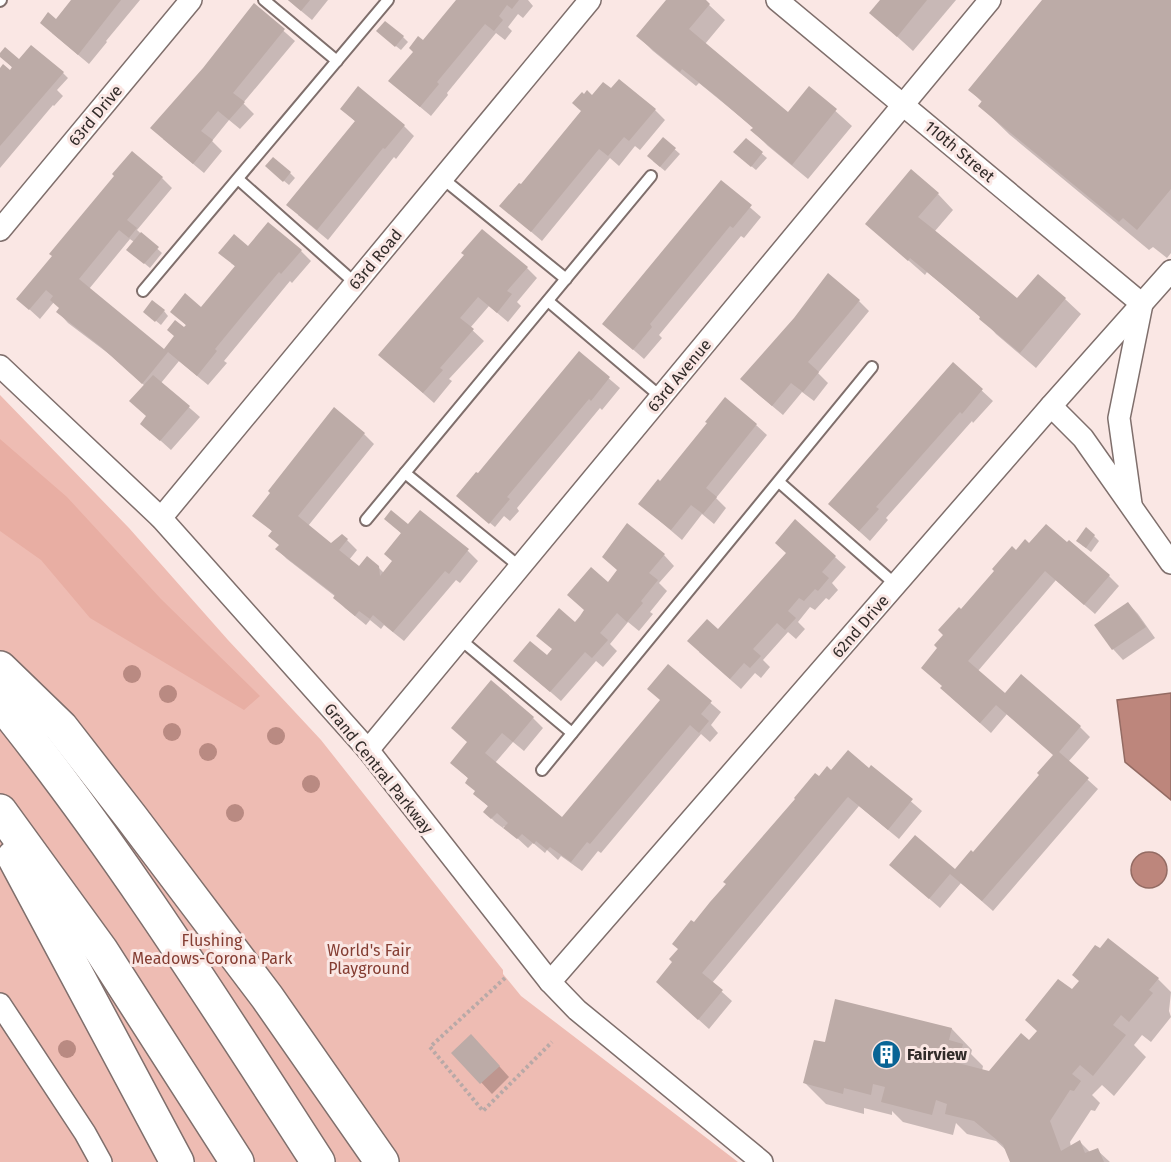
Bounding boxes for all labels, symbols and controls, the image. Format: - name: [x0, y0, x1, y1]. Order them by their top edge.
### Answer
- street label: 63rd Drive: [65, 81, 126, 150]
- street label: 110th Street: [921, 117, 999, 186]
- street label: 63rd Road: [345, 225, 406, 293]
- street label: 63rd Avenue: [644, 335, 715, 416]
- street label: 62nd Drive: [828, 591, 893, 662]
- street label: Grand Central Parkway: [320, 699, 437, 837]
- park label: Flushing Meadows-Corona Park: [132, 931, 293, 968]
- park label: World's Fair Playground: [327, 941, 412, 978]
- building icon: Fairview: [870, 1038, 902, 1070]
- place label: Fairview: [907, 1045, 967, 1064]

